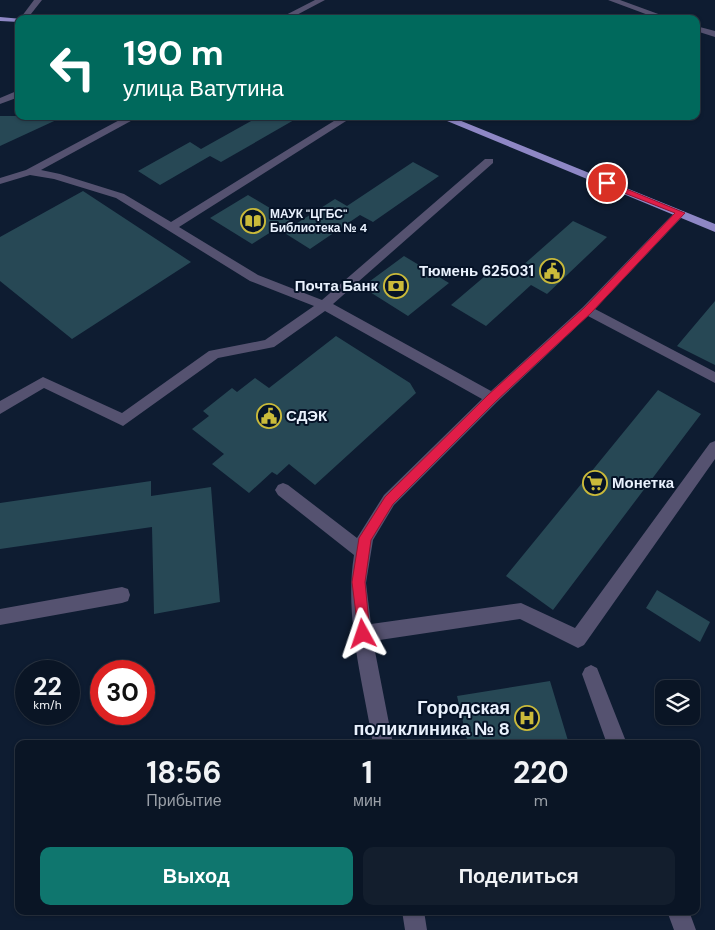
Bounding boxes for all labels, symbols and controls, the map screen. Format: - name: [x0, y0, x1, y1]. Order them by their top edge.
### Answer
- text: 190 m: [123, 30, 224, 76]
- icon: left: [40, 35, 105, 100]
- text: улица Ватутина: [123, 74, 284, 103]
- pin: [586, 162, 628, 204]
- icon: arrive: [593, 169, 621, 197]
- place label: МАУК "ЦГБС" Библиотека № 4: [270, 206, 367, 236]
- library icon: МАУК "ЦГБС" Библиотека № 4: [240, 208, 266, 234]
- public building icon: Тюмень 625031: [539, 258, 565, 284]
- place label: Тюмень 625031: [419, 261, 534, 281]
- bank icon: Почта Банк: [383, 273, 409, 299]
- place label: Почта Банк: [295, 276, 378, 296]
- public building icon: СДЭК: [256, 403, 282, 429]
- place label: СДЭК: [286, 406, 328, 426]
- supermarket icon: Монетка: [582, 470, 608, 496]
- place label: Монетка: [612, 473, 675, 493]
- position arrow: [336, 607, 388, 659]
- speed limit sign: 30: [90, 660, 155, 725]
- text: 22: [33, 670, 62, 703]
- map controls: [655, 680, 700, 725]
- button: layers: [655, 680, 700, 725]
- place label: Городская поликлиника № 8: [353, 696, 510, 741]
- text: km/h: [33, 697, 62, 713]
- hospital icon: Городская поликлиника № 8: [514, 705, 540, 731]
- text: 18:56: [146, 753, 222, 792]
- text: 1: [362, 753, 373, 792]
- text: 220: [513, 753, 569, 792]
- text: Прибытие: [146, 790, 222, 811]
- text: мин: [353, 790, 382, 811]
- text: m: [534, 790, 548, 811]
- button: Выход: [40, 847, 353, 905]
- button: Поделиться: [363, 847, 675, 905]

